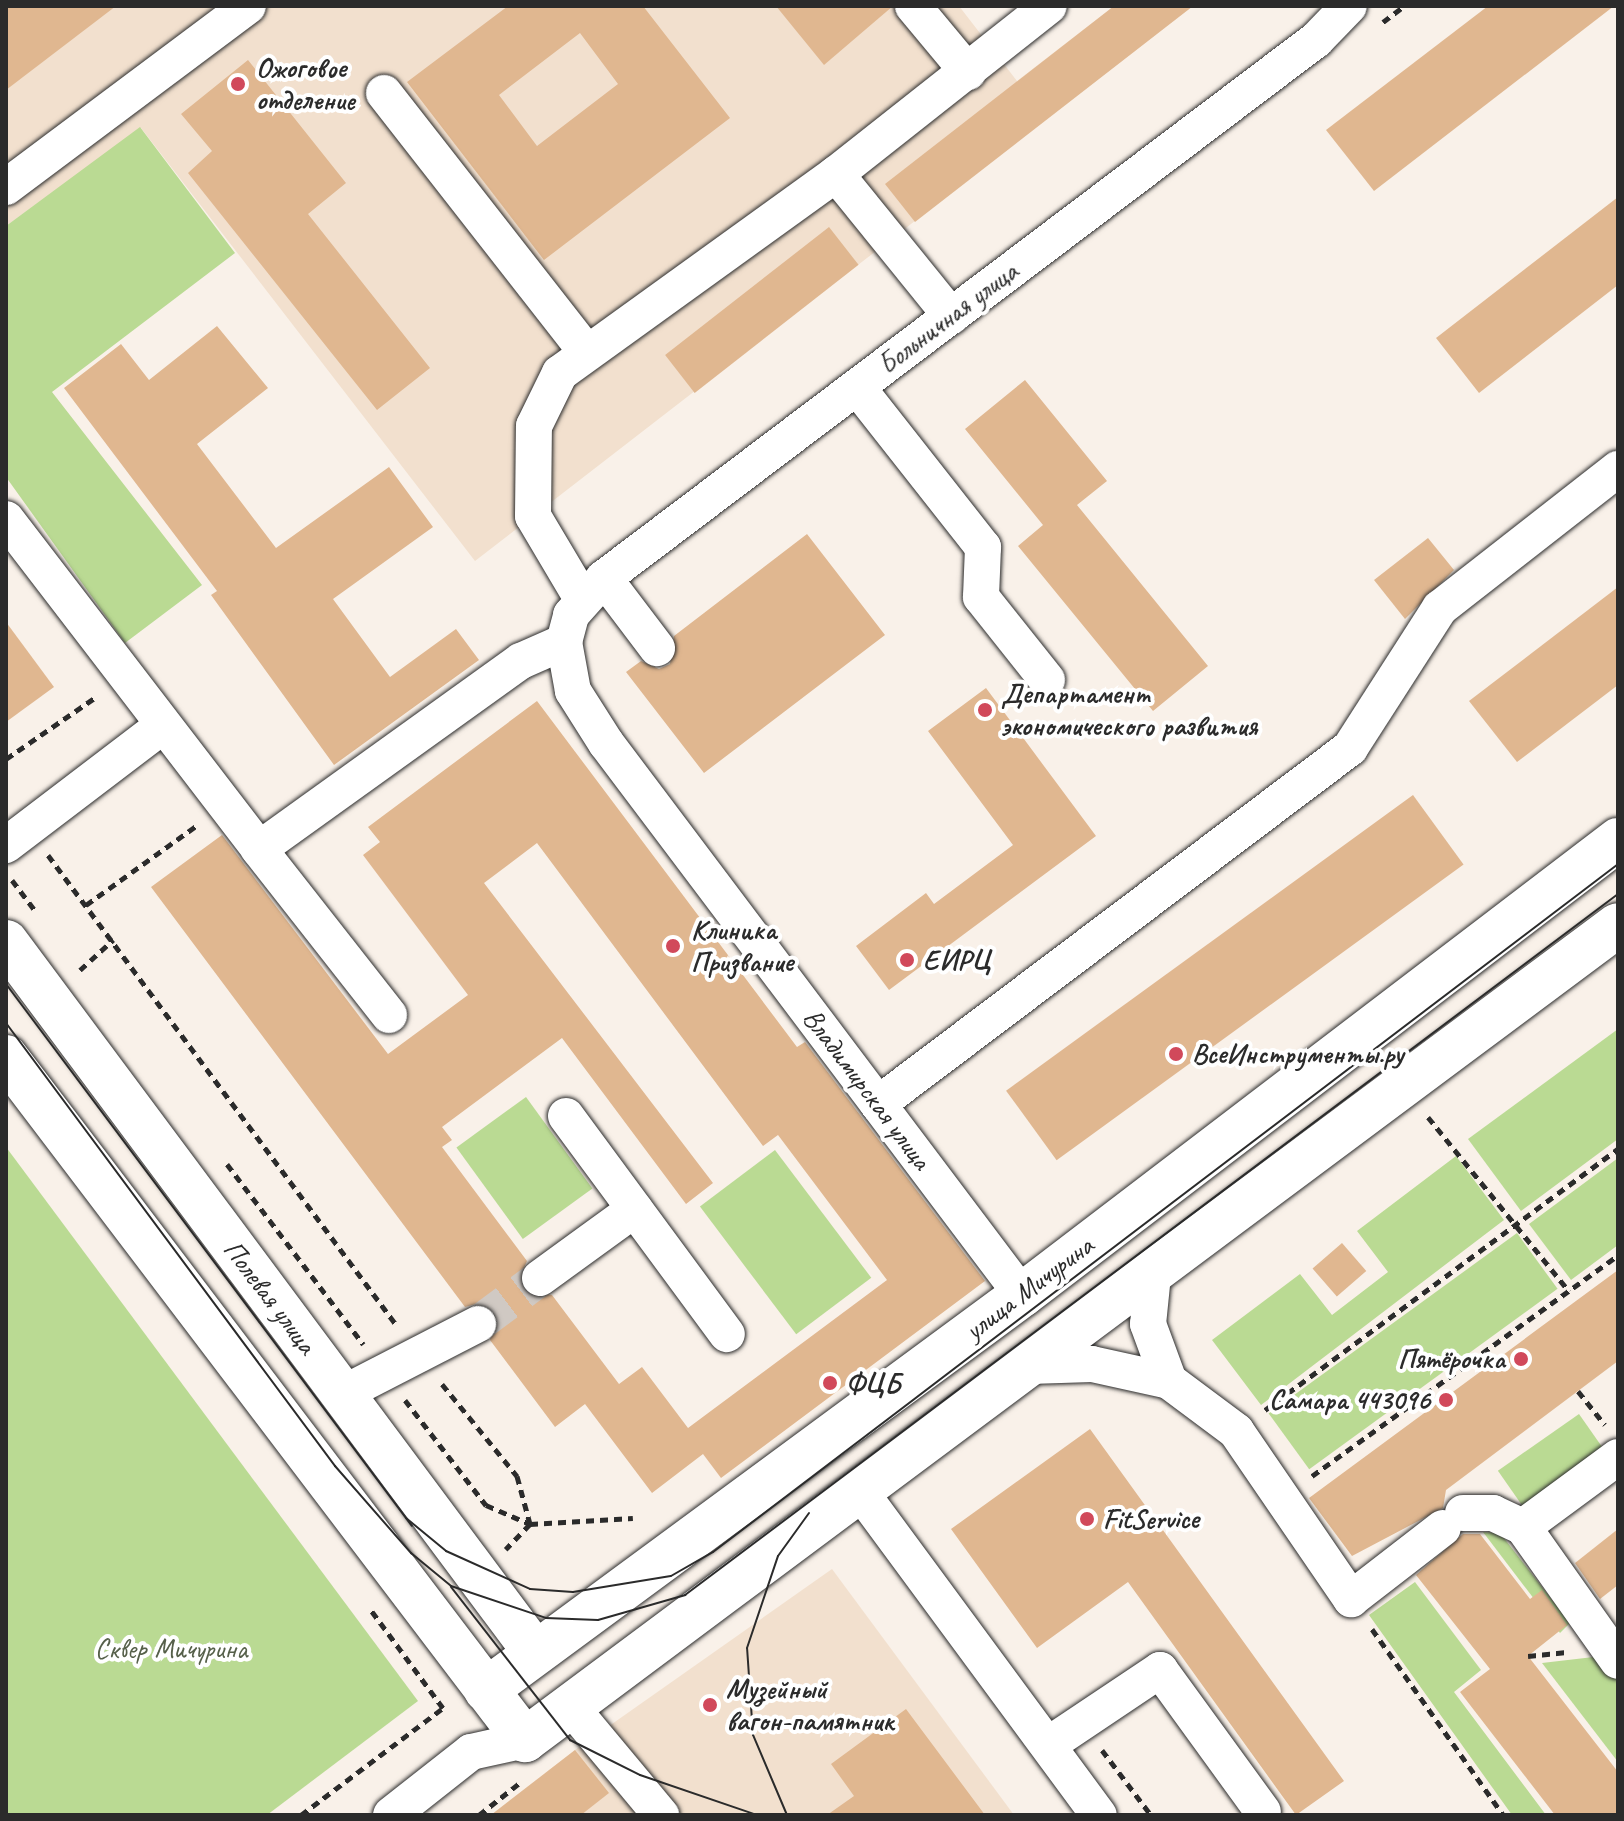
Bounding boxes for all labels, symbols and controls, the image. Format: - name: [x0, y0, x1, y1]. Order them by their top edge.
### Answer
- place label: Ожоговое отделение: [256, 51, 355, 117]
- marker: Ожоговое отделение: [227, 73, 249, 95]
- street label: Больничная улица: [871, 254, 1025, 382]
- place label: Департамент экономического развития: [1001, 677, 1253, 743]
- marker: Департамент экономического развития: [976, 701, 994, 719]
- place label: Клиника Призвание: [691, 913, 793, 979]
- marker: Клиника Призвание: [662, 935, 684, 957]
- place label: ЕИРЦ: [923, 943, 991, 977]
- marker: ЕИРЦ: [898, 951, 916, 969]
- street label: Владимирская улица: [795, 1001, 939, 1177]
- place label: ВсеИнструменты.ру: [1192, 1037, 1403, 1071]
- marker: ВсеИнструменты.ру: [1167, 1045, 1185, 1063]
- street label: улица Мичурина: [958, 1229, 1100, 1347]
- street label: Полевая улица: [216, 1233, 324, 1361]
- place label: Пятёрочка: [1398, 1342, 1505, 1376]
- marker: Пятёрочка: [1512, 1350, 1530, 1368]
- place label: ФЦБ: [846, 1366, 901, 1400]
- marker: ФЦБ: [821, 1374, 839, 1392]
- place label: Самара 443096: [1269, 1383, 1430, 1417]
- marker: Самара 443096: [1437, 1391, 1455, 1409]
- place label: FitService: [1103, 1502, 1199, 1536]
- marker: FitService: [1078, 1510, 1096, 1528]
- park label: Сквер Мичурина: [96, 1632, 246, 1666]
- place label: Музейный вагон-памятник: [726, 1672, 894, 1738]
- marker: Музейный вагон-памятник: [701, 1696, 719, 1714]

